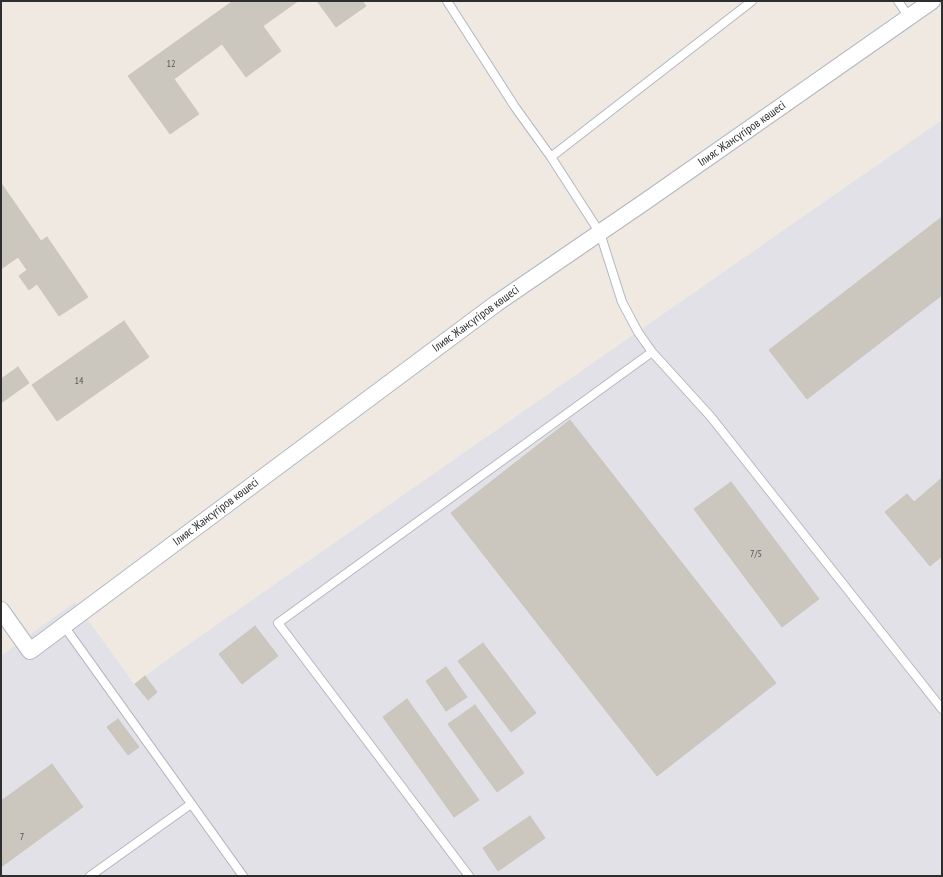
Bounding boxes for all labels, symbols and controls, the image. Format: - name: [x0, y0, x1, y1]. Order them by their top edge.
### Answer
- house number: 12: [167, 58, 175, 70]
- street label: Ілияс Жансүгіров көшесі: [695, 98, 789, 170]
- street label: Ілияс Жансүгіров көшесі: [430, 283, 522, 355]
- house number: 14: [75, 375, 83, 387]
- street label: Ілияс Жансүгіров көшесі: [170, 475, 262, 549]
- house number: 7/5: [750, 548, 762, 560]
- house number: 7: [20, 831, 24, 843]

